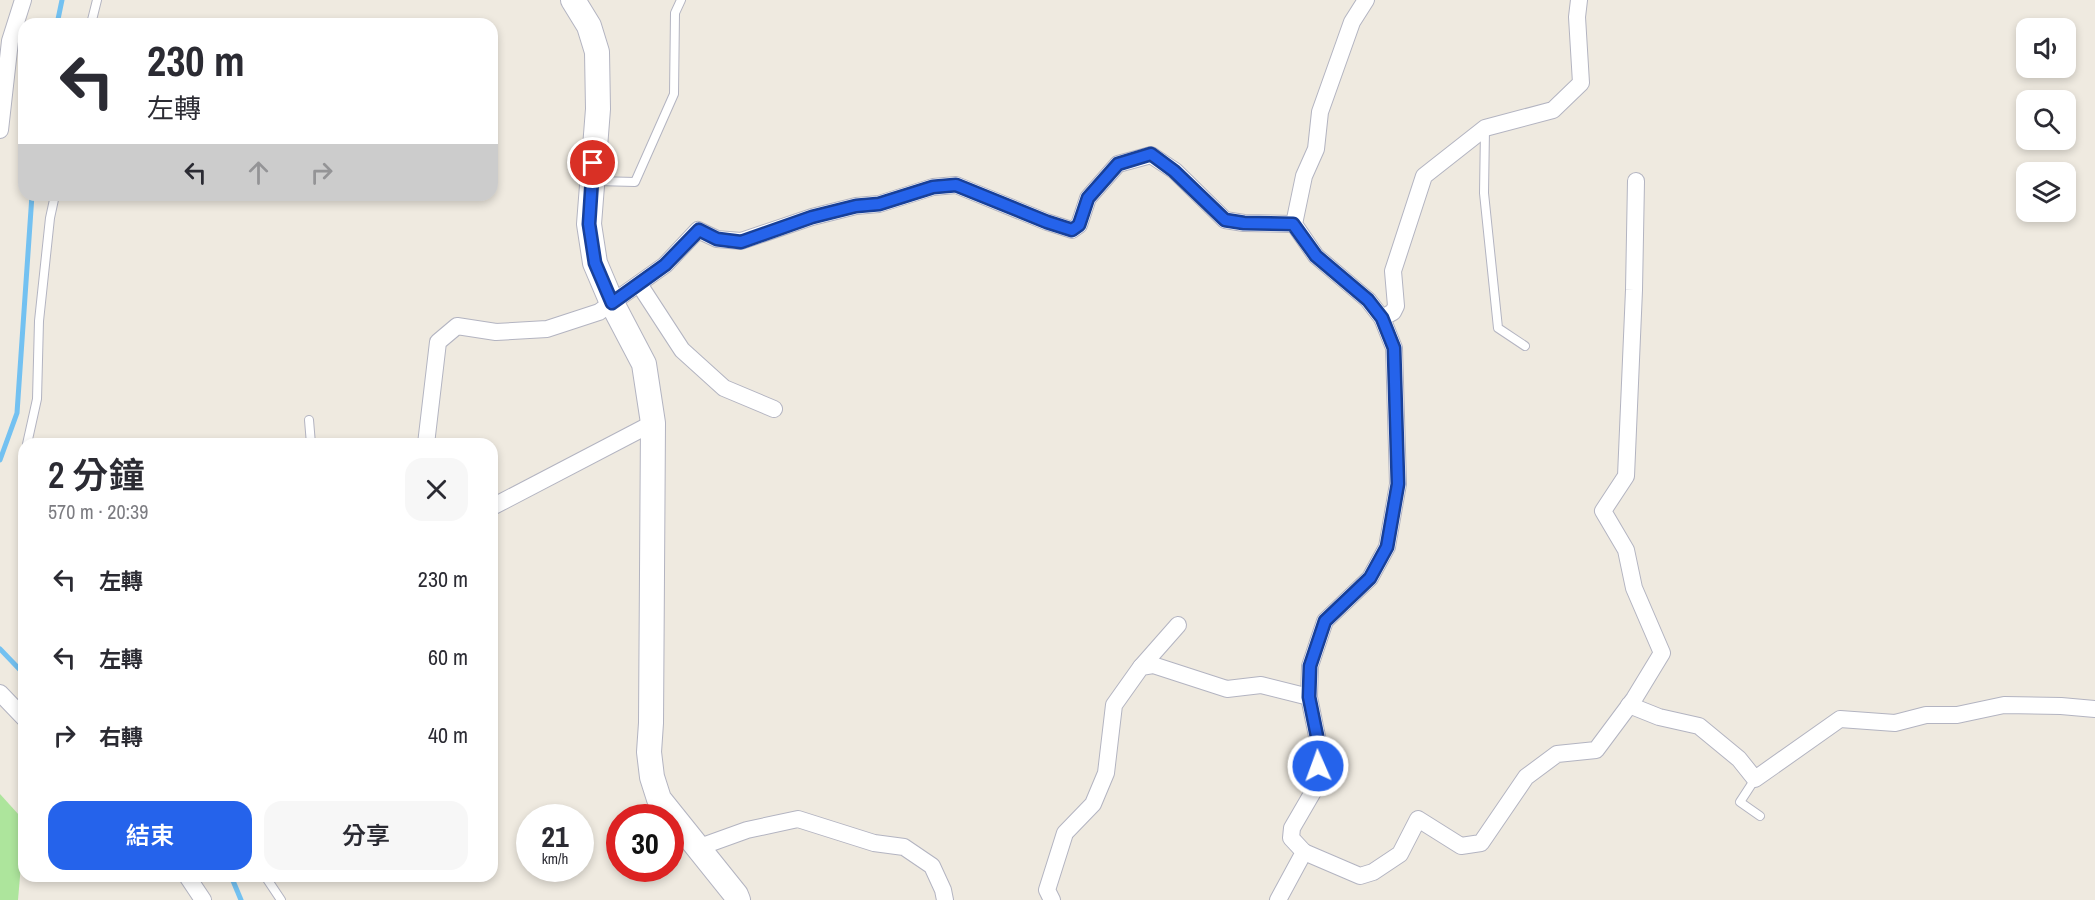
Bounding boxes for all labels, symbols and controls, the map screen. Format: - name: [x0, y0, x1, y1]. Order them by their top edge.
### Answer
- map controls: [2016, 18, 2076, 222]
- button: sound: [2016, 18, 2076, 78]
- text: 230 m: [147, 33, 245, 89]
- icon: left: [48, 42, 126, 120]
- text: 左轉: [147, 90, 201, 126]
- button: search: [2016, 90, 2076, 150]
- pin: [567, 137, 618, 188]
- icon: arrive: [576, 146, 609, 179]
- icon: left: [179, 156, 212, 189]
- icon: ahead: [242, 156, 275, 189]
- icon: right: [305, 156, 338, 189]
- button: layers: [2016, 162, 2076, 222]
- text: 2 分鐘: [48, 451, 145, 499]
- button: close: [405, 458, 468, 521]
- text: 570 m · 20:39: [48, 498, 148, 525]
- icon: left: [48, 563, 81, 596]
- text: 230 m: [418, 564, 468, 594]
- text: 左轉: [99, 566, 143, 596]
- icon: left: [48, 641, 81, 674]
- text: 60 m: [428, 642, 468, 672]
- text: 左轉: [99, 644, 143, 674]
- icon: right: [48, 719, 81, 752]
- text: 40 m: [428, 720, 468, 750]
- text: 右轉: [99, 722, 143, 752]
- position arrow: [1286, 734, 1350, 798]
- button: 結束: [48, 801, 252, 870]
- button: 分享: [264, 801, 468, 870]
- speed limit sign: 30: [606, 804, 684, 882]
- text: 21: [541, 816, 569, 856]
- text: km/h: [542, 848, 568, 869]

